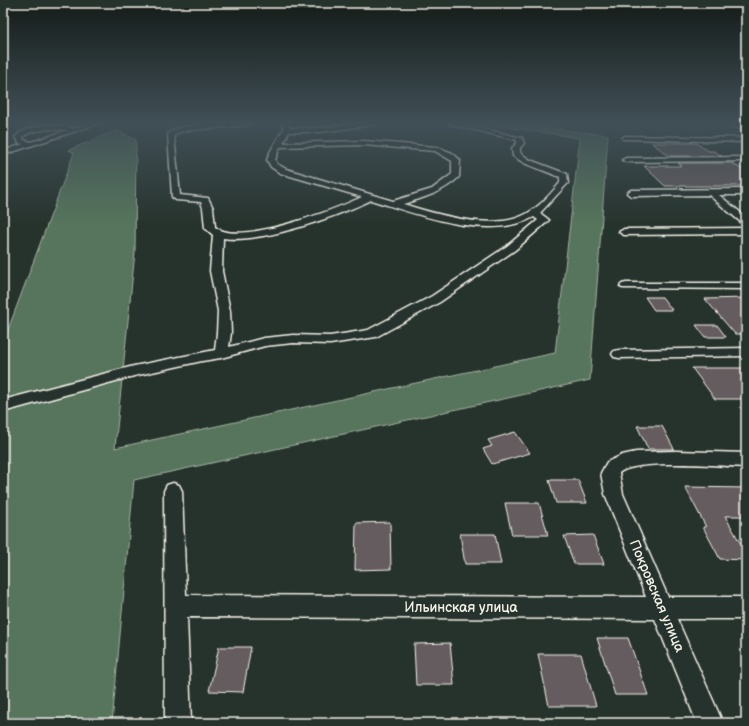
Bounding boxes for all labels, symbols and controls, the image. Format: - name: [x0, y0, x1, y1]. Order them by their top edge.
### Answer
- street label: Покровская улица: [626, 537, 689, 655]
- street label: Ильинская улица: [404, 599, 519, 616]

